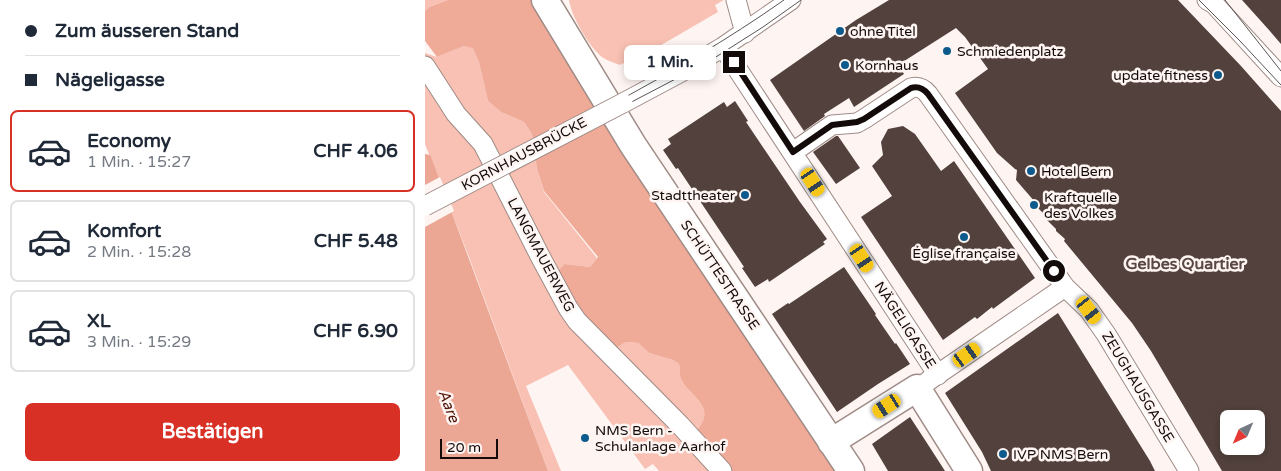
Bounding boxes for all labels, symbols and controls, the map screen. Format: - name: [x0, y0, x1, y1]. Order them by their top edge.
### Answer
- text: Zum äusseren Stand: [55, 20, 239, 42]
- place label: ohne Titel: [850, 23, 916, 40]
- marker: ohne Titel: [834, 25, 846, 37]
- place label: Schmiedenplatz: [957, 43, 1064, 60]
- callout: 1 Min.: [624, 44, 717, 80]
- marker: Schmiedenplatz: [941, 45, 953, 57]
- route end: [723, 51, 745, 73]
- text: 1 Min.: [646, 52, 694, 72]
- place label: Kornhaus: [855, 57, 919, 74]
- marker: Kornhaus: [839, 59, 851, 71]
- place label: update fitness: [1113, 67, 1208, 84]
- text: Nägeligasse: [55, 69, 165, 91]
- marker: update fitness: [1212, 69, 1224, 81]
- street label: KORNHAUSBRÜCKE: [458, 114, 590, 194]
- icon: car: [27, 129, 72, 174]
- text: Economy: [87, 130, 171, 152]
- text: CHF 4.06: [313, 140, 398, 162]
- text: 1 Min. · 15:27: [87, 152, 191, 172]
- place label: Hotel Bern: [1041, 163, 1112, 180]
- car: [798, 165, 827, 199]
- marker: Hotel Bern: [1025, 165, 1037, 177]
- place label: Stadttheater: [651, 187, 736, 204]
- marker: Stadttheater: [739, 189, 751, 201]
- place label: Kraftquelle des Volkes: [1044, 189, 1117, 222]
- street label: LANGMAUERWEG: [504, 195, 578, 315]
- marker: Kraftquelle des Volkes: [1028, 199, 1040, 211]
- street label: SCHÜTTESTRASSE: [677, 217, 763, 333]
- icon: car: [27, 219, 72, 264]
- text: Komfort: [87, 220, 161, 242]
- text: CHF 5.48: [314, 230, 398, 252]
- marker: Église française: [958, 231, 970, 243]
- car: [847, 241, 876, 275]
- text: 2 Min. · 15:28: [87, 242, 191, 262]
- place label: Église française: [912, 245, 1016, 262]
- district label: Gelbes Quartier: [1125, 254, 1245, 274]
- route start: [1043, 260, 1065, 282]
- street label: NÄGELIGASSE: [871, 278, 939, 372]
- car: [1073, 294, 1104, 326]
- icon: car: [27, 309, 72, 354]
- text: XL: [87, 310, 111, 332]
- text: CHF 6.90: [313, 320, 398, 342]
- street label: ZEUGHAUSGASSE: [1098, 329, 1178, 446]
- text: 3 Min. · 15:29: [87, 332, 191, 352]
- car: [950, 340, 983, 370]
- water label: Aare: [435, 387, 464, 426]
- car: [870, 392, 903, 420]
- button: Bestätigen: [25, 403, 400, 461]
- north arrow: [1220, 410, 1265, 455]
- map controls: [1220, 410, 1265, 455]
- place label: NMS Bern - Schulanlage Aarhof: [595, 422, 726, 455]
- marker: NMS Bern - Schulanlage Aarhof: [579, 432, 591, 444]
- scale bar: [440, 436, 497, 459]
- text: 20 m: [447, 439, 481, 456]
- place label: IVP NMS Bern: [1013, 446, 1108, 463]
- marker: IVP NMS Bern: [997, 448, 1009, 460]

